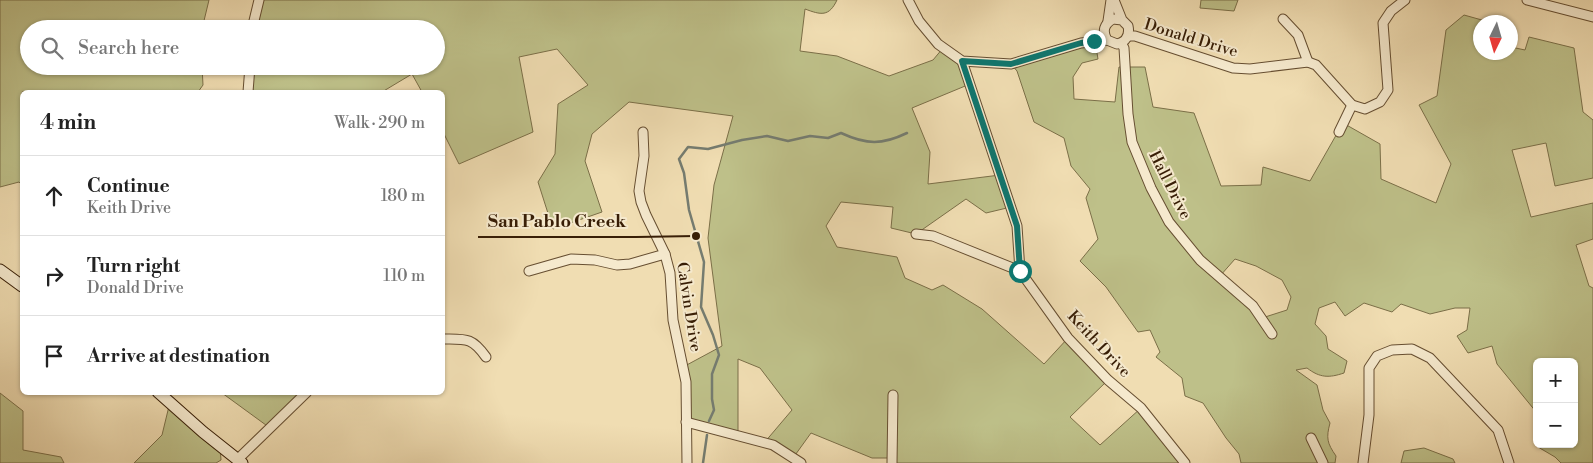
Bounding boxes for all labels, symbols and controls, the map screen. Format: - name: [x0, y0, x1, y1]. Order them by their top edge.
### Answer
- street label: Donald Drive: [1142, 14, 1240, 62]
- north arrow: [1473, 15, 1518, 60]
- search box: [20, 20, 445, 75]
- route end: [1083, 30, 1106, 53]
- icon: search: [38, 34, 66, 62]
- text: Search here: [78, 36, 179, 60]
- text: 4 min: [40, 110, 96, 136]
- text: Walk · 290 m: [334, 113, 425, 133]
- street label: Hall Drive: [1144, 147, 1196, 223]
- text: Continue: [87, 174, 170, 198]
- icon: ahead: [40, 182, 68, 210]
- text: 180 m: [381, 186, 425, 206]
- text: Keith Drive: [87, 198, 171, 218]
- callout: San Pablo Creek: [478, 204, 636, 237]
- text: San Pablo Creek: [488, 210, 627, 233]
- text: Turn right: [87, 254, 180, 278]
- route start: [1009, 260, 1032, 283]
- street label: Calvin Drive: [672, 261, 706, 353]
- icon: right: [40, 262, 68, 290]
- text: 110 m: [383, 266, 425, 286]
- text: Donald Drive: [87, 278, 184, 298]
- street label: Keith Drive: [1063, 306, 1135, 382]
- icon: arrive: [40, 342, 68, 370]
- text: Arrive at destination: [87, 344, 270, 368]
- map controls: [1533, 358, 1578, 448]
- button: +: [1533, 358, 1578, 403]
- button: −: [1533, 403, 1578, 448]

